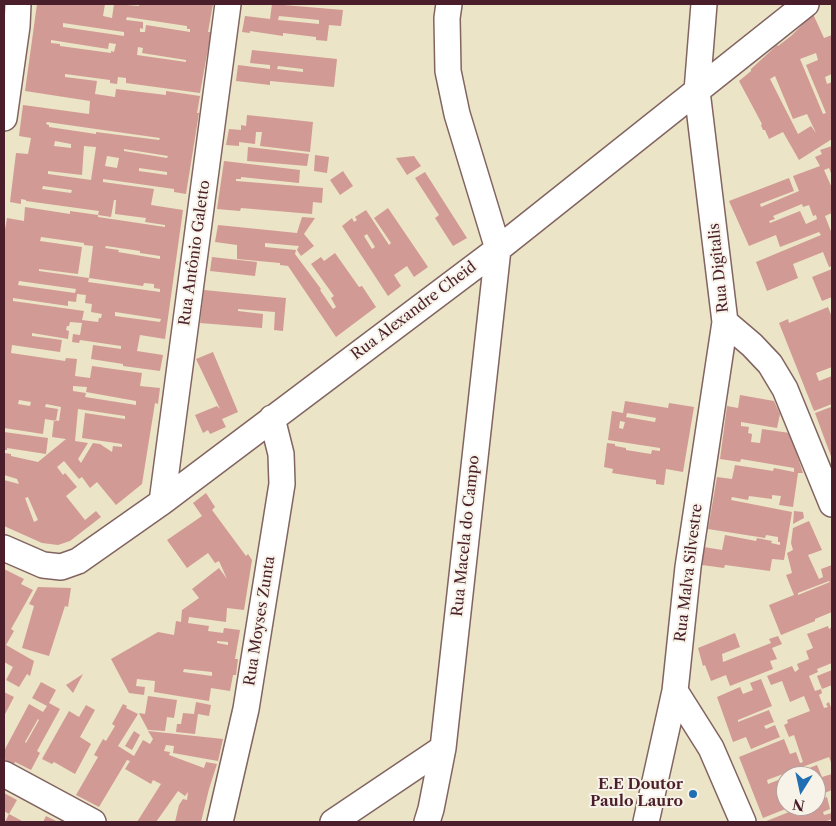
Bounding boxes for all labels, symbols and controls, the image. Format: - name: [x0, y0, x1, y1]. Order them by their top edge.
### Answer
- street label: Rua Antônio Galetto: [176, 179, 214, 327]
- street label: Rua Digitalis: [705, 222, 733, 314]
- street label: Rua Alexandre Cheid: [348, 258, 480, 364]
- street label: Rua Macela do Campo: [449, 455, 483, 617]
- street label: Rua Malva Silvestre: [672, 503, 706, 643]
- street label: Rua Moyses Zunta: [241, 555, 279, 687]
- north arrow: [776, 766, 826, 816]
- place label: E.E Doutor Paulo Lauro: [590, 776, 683, 811]
- marker: E.E Doutor Paulo Lauro: [687, 788, 699, 800]
- text: N: [791, 795, 806, 815]

